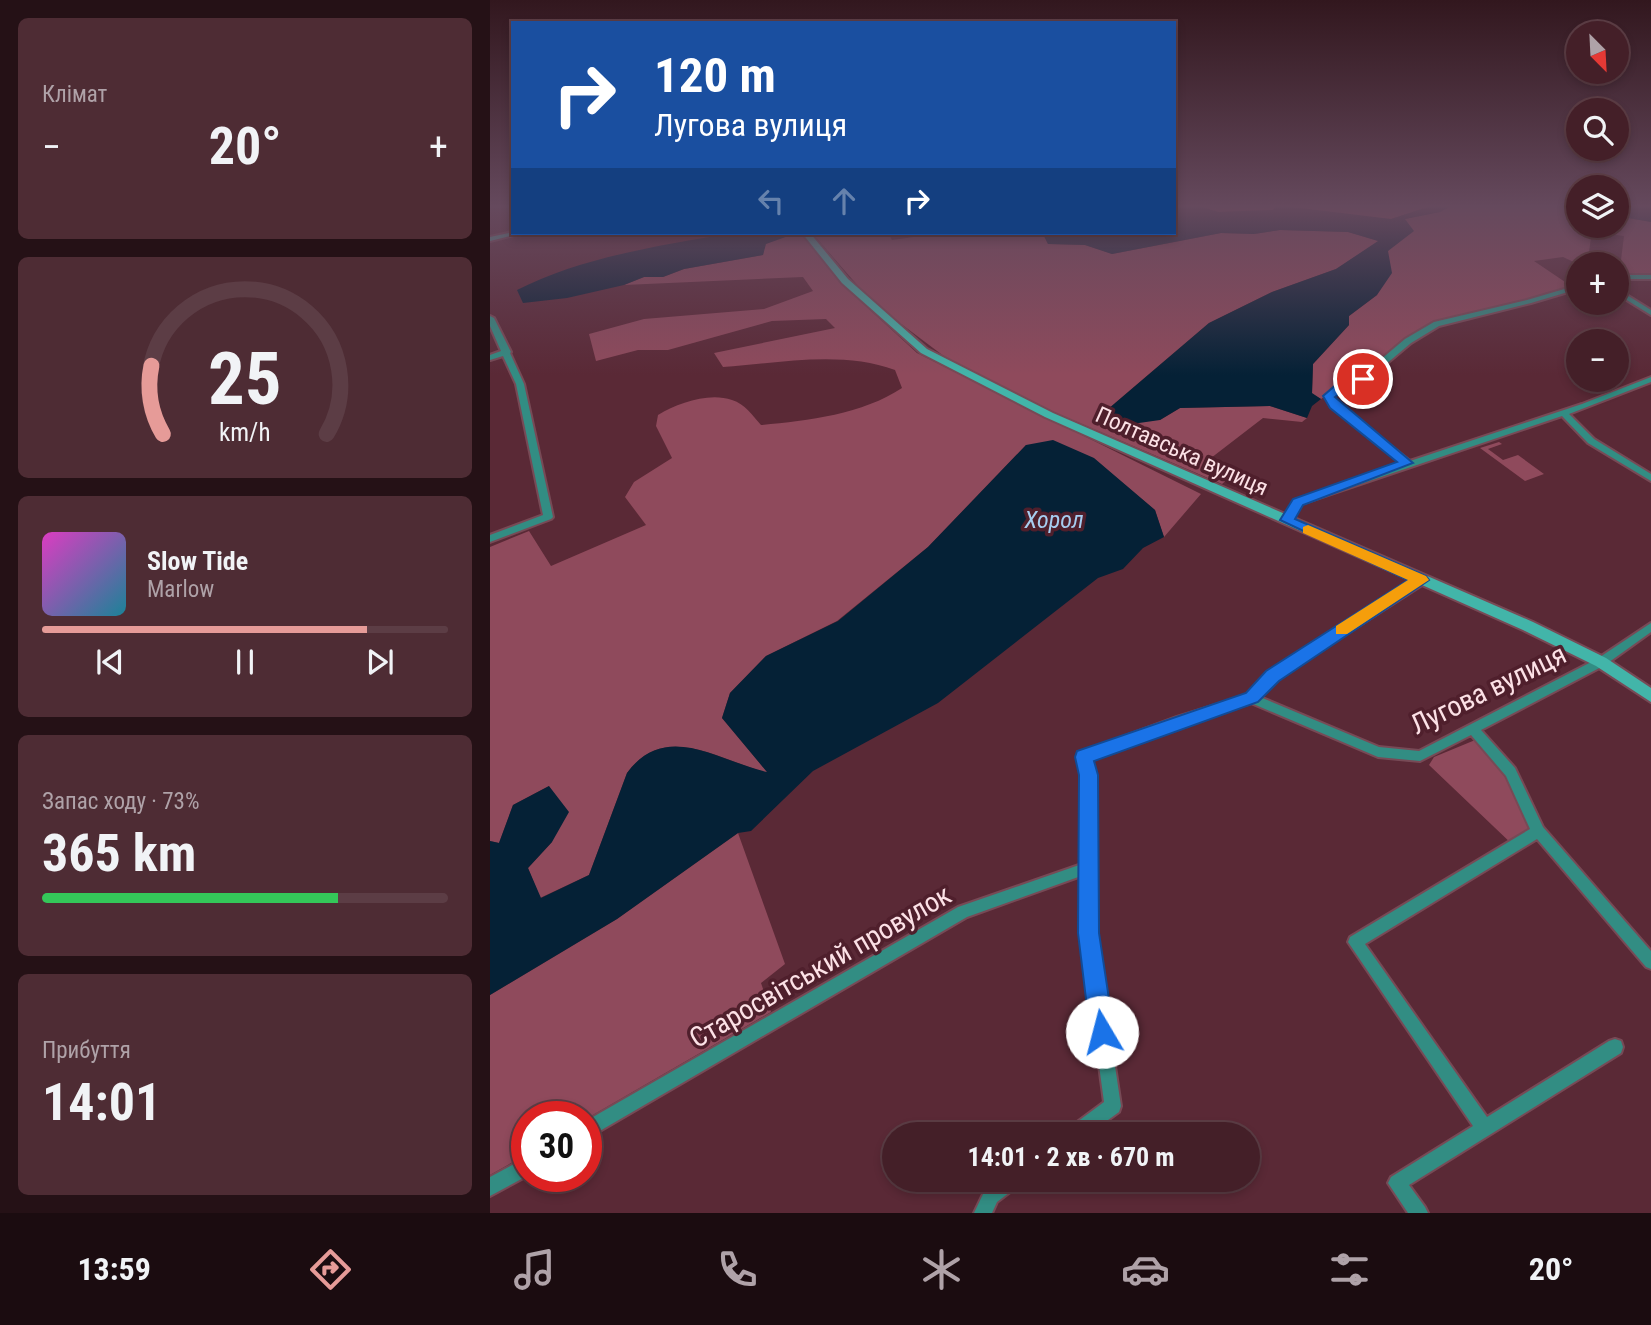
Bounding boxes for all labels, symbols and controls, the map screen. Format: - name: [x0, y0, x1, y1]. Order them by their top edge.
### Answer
- north arrow: [1566, 21, 1629, 84]
- map controls: [1566, 21, 1629, 392]
- text: 120 m: [654, 47, 776, 104]
- icon: right: [539, 49, 630, 140]
- text: Клімат: [42, 81, 107, 108]
- button: search: [1566, 98, 1629, 161]
- text: Лугова вулиця: [654, 106, 847, 144]
- text: 20°: [209, 116, 281, 177]
- text: −: [42, 125, 61, 169]
- text: +: [429, 125, 448, 169]
- button: layers: [1566, 175, 1629, 238]
- icon: left: [752, 182, 790, 220]
- icon: ahead: [825, 182, 863, 220]
- icon: right: [898, 182, 936, 220]
- button: +: [1566, 252, 1629, 315]
- button: −: [1566, 329, 1629, 392]
- text: 25: [208, 336, 282, 422]
- pin: [1333, 349, 1393, 409]
- icon: arrive: [1344, 360, 1382, 398]
- street label: Полтавська вулиця: [1091, 401, 1272, 502]
- text: km/h: [219, 417, 271, 446]
- water label: Хорол: [1023, 506, 1084, 534]
- text: Slow Tide: [147, 546, 248, 576]
- text: Marlow: [147, 576, 214, 603]
- street label: Лугова вулиця: [1405, 638, 1571, 741]
- icon: previous: [91, 643, 129, 681]
- icon: pause: [226, 643, 264, 681]
- icon: next: [361, 643, 399, 681]
- text: Запас ходу · 73%: [42, 788, 200, 815]
- text: 365 km: [42, 823, 196, 884]
- street label: Старосвітський провулок: [683, 878, 957, 1055]
- position arrow: [1065, 995, 1139, 1069]
- text: Прибуття: [42, 1037, 131, 1064]
- text: 14:01: [42, 1072, 161, 1133]
- speed limit sign: 30: [511, 1101, 602, 1192]
- text: 14:01 · 2 хв · 670 m: [968, 1142, 1174, 1172]
- icon: directions: [306, 1245, 355, 1294]
- icon: music: [510, 1245, 559, 1294]
- icon: phone: [713, 1245, 762, 1294]
- icon: climate: [917, 1245, 966, 1294]
- icon: car: [1121, 1245, 1170, 1294]
- icon: filters: [1325, 1245, 1374, 1294]
- text: 13:59: [77, 1250, 151, 1288]
- text: 20°: [1529, 1250, 1574, 1288]

